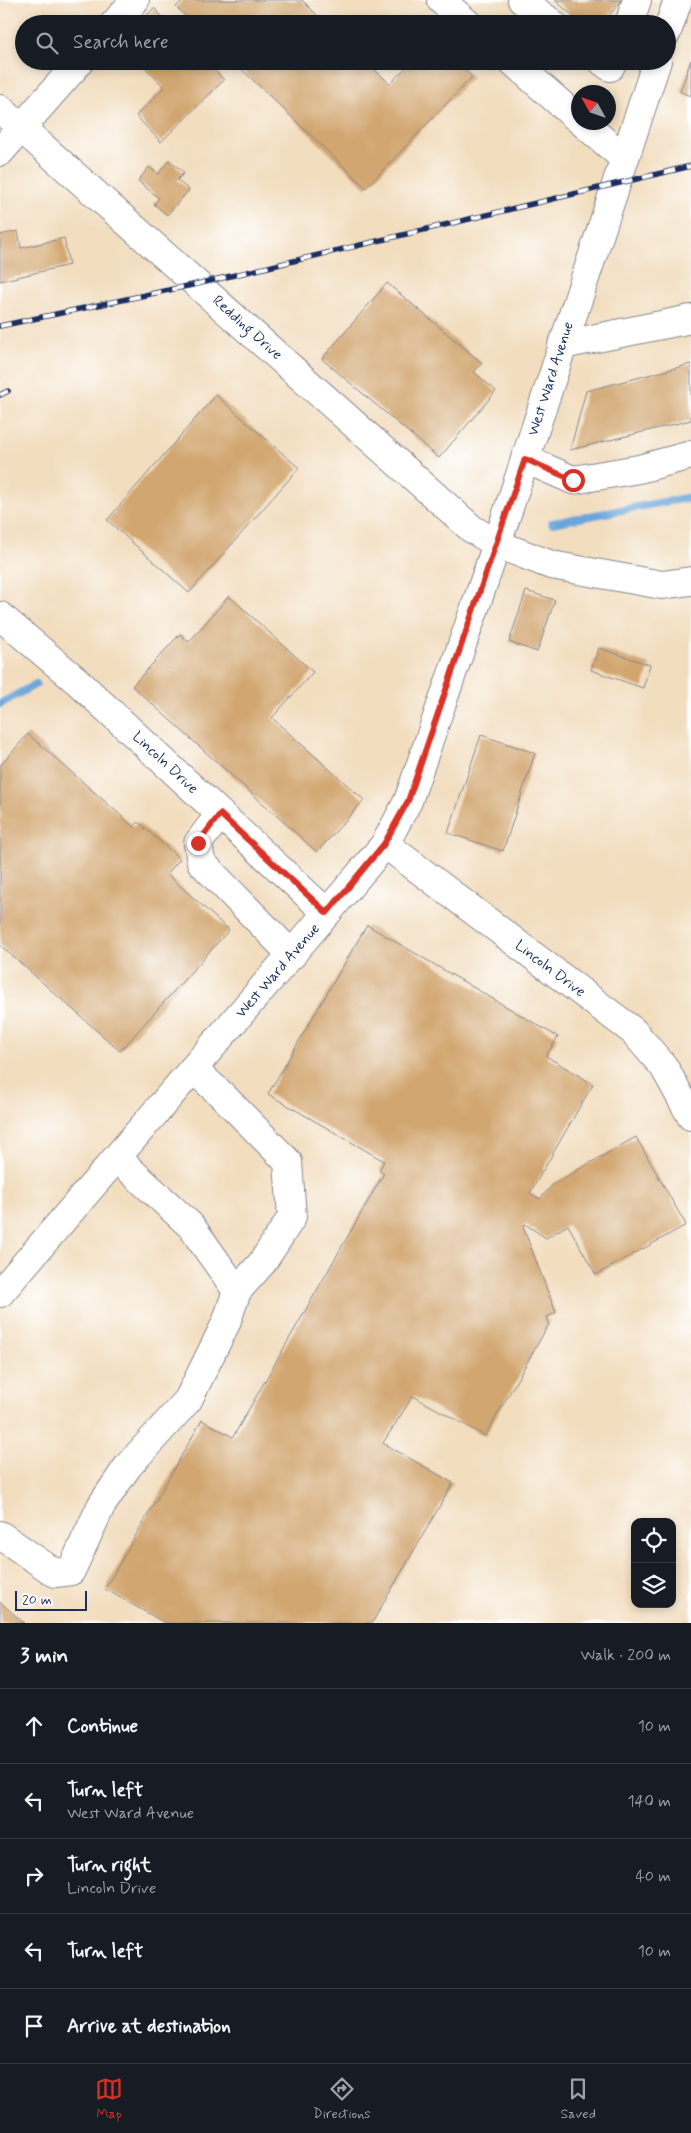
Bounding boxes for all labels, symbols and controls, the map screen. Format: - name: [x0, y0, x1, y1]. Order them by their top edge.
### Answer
- search box: [15, 15, 676, 70]
- icon: search: [33, 29, 61, 57]
- text: Search here: [73, 30, 169, 55]
- north arrow: [571, 85, 616, 130]
- street label: Redding Drive: [207, 291, 287, 366]
- street label: West Ward Avenue: [523, 319, 579, 439]
- route start: [562, 469, 585, 492]
- street label: Lincoln Drive: [128, 727, 203, 799]
- route end: [187, 832, 210, 855]
- street label: West Ward Avenue: [231, 919, 325, 1022]
- street label: Lincoln Drive: [511, 936, 590, 1002]
- map controls: [631, 1518, 676, 1608]
- button: locate: [631, 1518, 676, 1563]
- button: layers: [631, 1563, 676, 1608]
- scale bar: [15, 1588, 88, 1611]
- text: 20 m: [22, 1591, 52, 1609]
- text: 3 min: [20, 1642, 68, 1670]
- text: Walk · 200 m: [580, 1645, 671, 1666]
- icon: ahead: [20, 1712, 48, 1740]
- text: Continue: [67, 1714, 138, 1739]
- text: 10 m: [638, 1716, 671, 1737]
- text: Turn left: [67, 1778, 143, 1803]
- icon: left: [20, 1787, 48, 1815]
- text: 140 m: [627, 1791, 671, 1812]
- text: West Ward Avenue: [67, 1803, 194, 1824]
- text: Turn right: [67, 1853, 151, 1878]
- icon: right: [20, 1862, 48, 1890]
- text: 40 m: [635, 1866, 671, 1887]
- text: Lincoln Drive: [67, 1878, 156, 1899]
- icon: left: [20, 1937, 48, 1965]
- text: Turn left: [67, 1939, 143, 1964]
- text: 10 m: [638, 1941, 671, 1962]
- icon: arrive: [20, 2012, 48, 2040]
- text: Arrive at destination: [67, 2014, 231, 2039]
- tab: Map: [95, 2075, 123, 2123]
- tab: Directions: [313, 2075, 371, 2123]
- tab: Saved: [561, 2075, 596, 2123]

